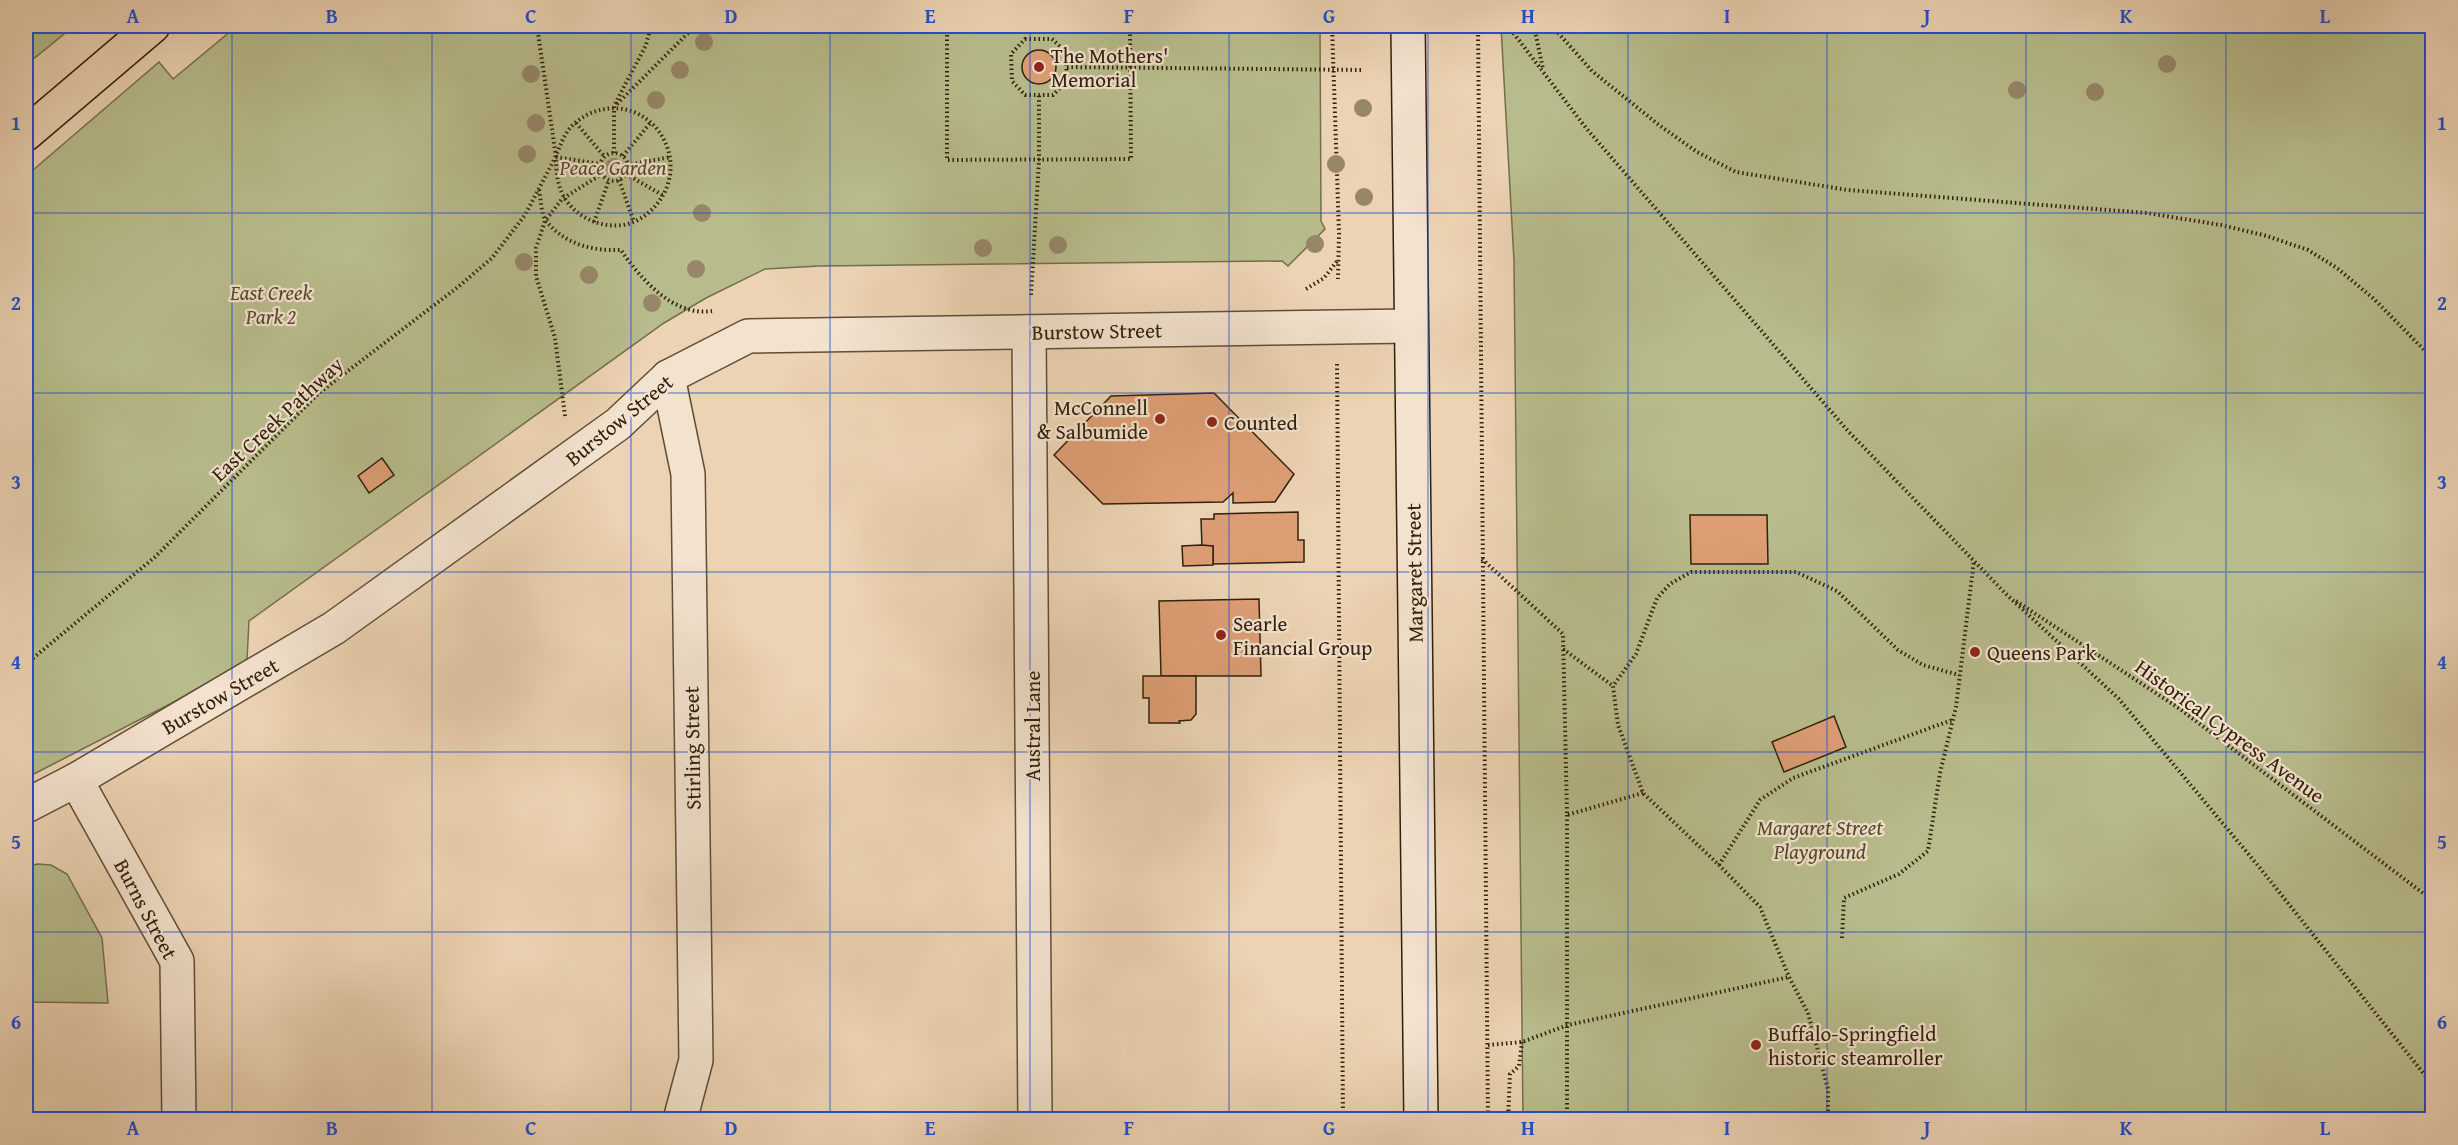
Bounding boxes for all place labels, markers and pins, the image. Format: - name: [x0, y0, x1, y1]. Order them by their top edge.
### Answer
- place label: The Mothers' Memorial: [1051, 40, 1168, 95]
- marker: The Mothers' Memorial: [1032, 60, 1046, 74]
- place label: McConnell & Salbumide: [1037, 392, 1148, 447]
- place label: Counted: [1224, 407, 1299, 438]
- marker: McConnell & Salbumide: [1153, 412, 1167, 426]
- marker: Counted: [1205, 415, 1219, 429]
- place label: Searle Financial Group: [1233, 608, 1372, 663]
- marker: Searle Financial Group: [1214, 628, 1228, 642]
- place label: Queens Park: [1987, 637, 2096, 668]
- marker: Queens Park: [1968, 645, 1982, 659]
- place label: Buffalo-Springfield historic steamroller: [1768, 1018, 1943, 1073]
- marker: Buffalo-Springfield historic steamroller: [1749, 1038, 1763, 1052]

